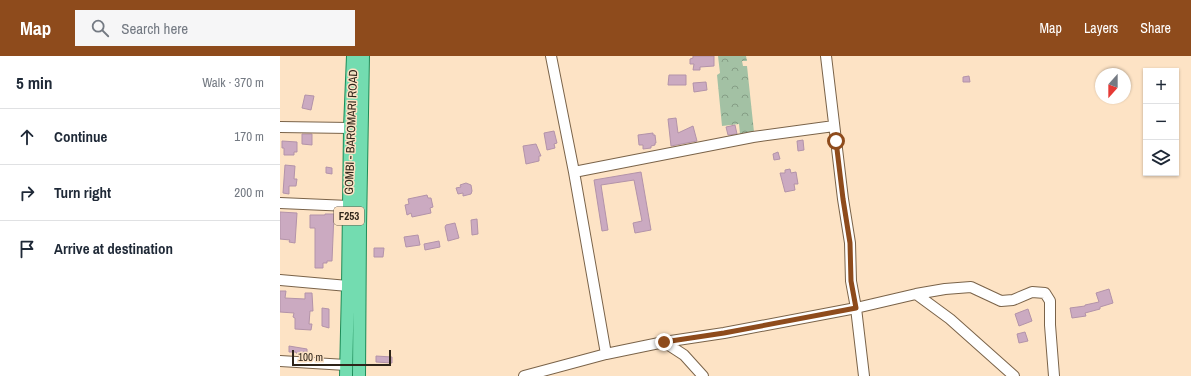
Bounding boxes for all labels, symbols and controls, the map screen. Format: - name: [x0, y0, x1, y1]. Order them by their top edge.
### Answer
- search box: [75, 10, 355, 46]
- text: Map: [20, 15, 51, 41]
- icon: search: [89, 17, 111, 39]
- text: Search here: [121, 18, 188, 39]
- text: Map: [1040, 19, 1062, 37]
- text: Layers: [1084, 19, 1118, 37]
- text: Share: [1140, 19, 1171, 37]
- north arrow: [1095, 68, 1131, 104]
- map controls: [1143, 68, 1179, 176]
- button: +: [1143, 68, 1179, 104]
- street label: GOMBI - BAROMARI ROAD: [341, 69, 361, 195]
- text: 5 min: [16, 71, 52, 94]
- text: Walk · 370 m: [202, 74, 264, 91]
- button: −: [1143, 104, 1179, 140]
- icon: ahead: [16, 126, 38, 148]
- text: Continue: [54, 126, 107, 147]
- text: 170 m: [234, 128, 264, 145]
- route start: [827, 132, 845, 150]
- button: layers: [1143, 140, 1179, 176]
- icon: right: [16, 182, 38, 204]
- text: Turn right: [54, 182, 111, 203]
- text: 200 m: [234, 184, 264, 201]
- road number: F253: [334, 207, 364, 225]
- icon: arrive: [16, 238, 38, 260]
- text: Arrive at destination: [54, 238, 173, 259]
- route end: [655, 333, 673, 351]
- scale bar: [292, 348, 391, 367]
- text: 100 m: [298, 350, 323, 364]

